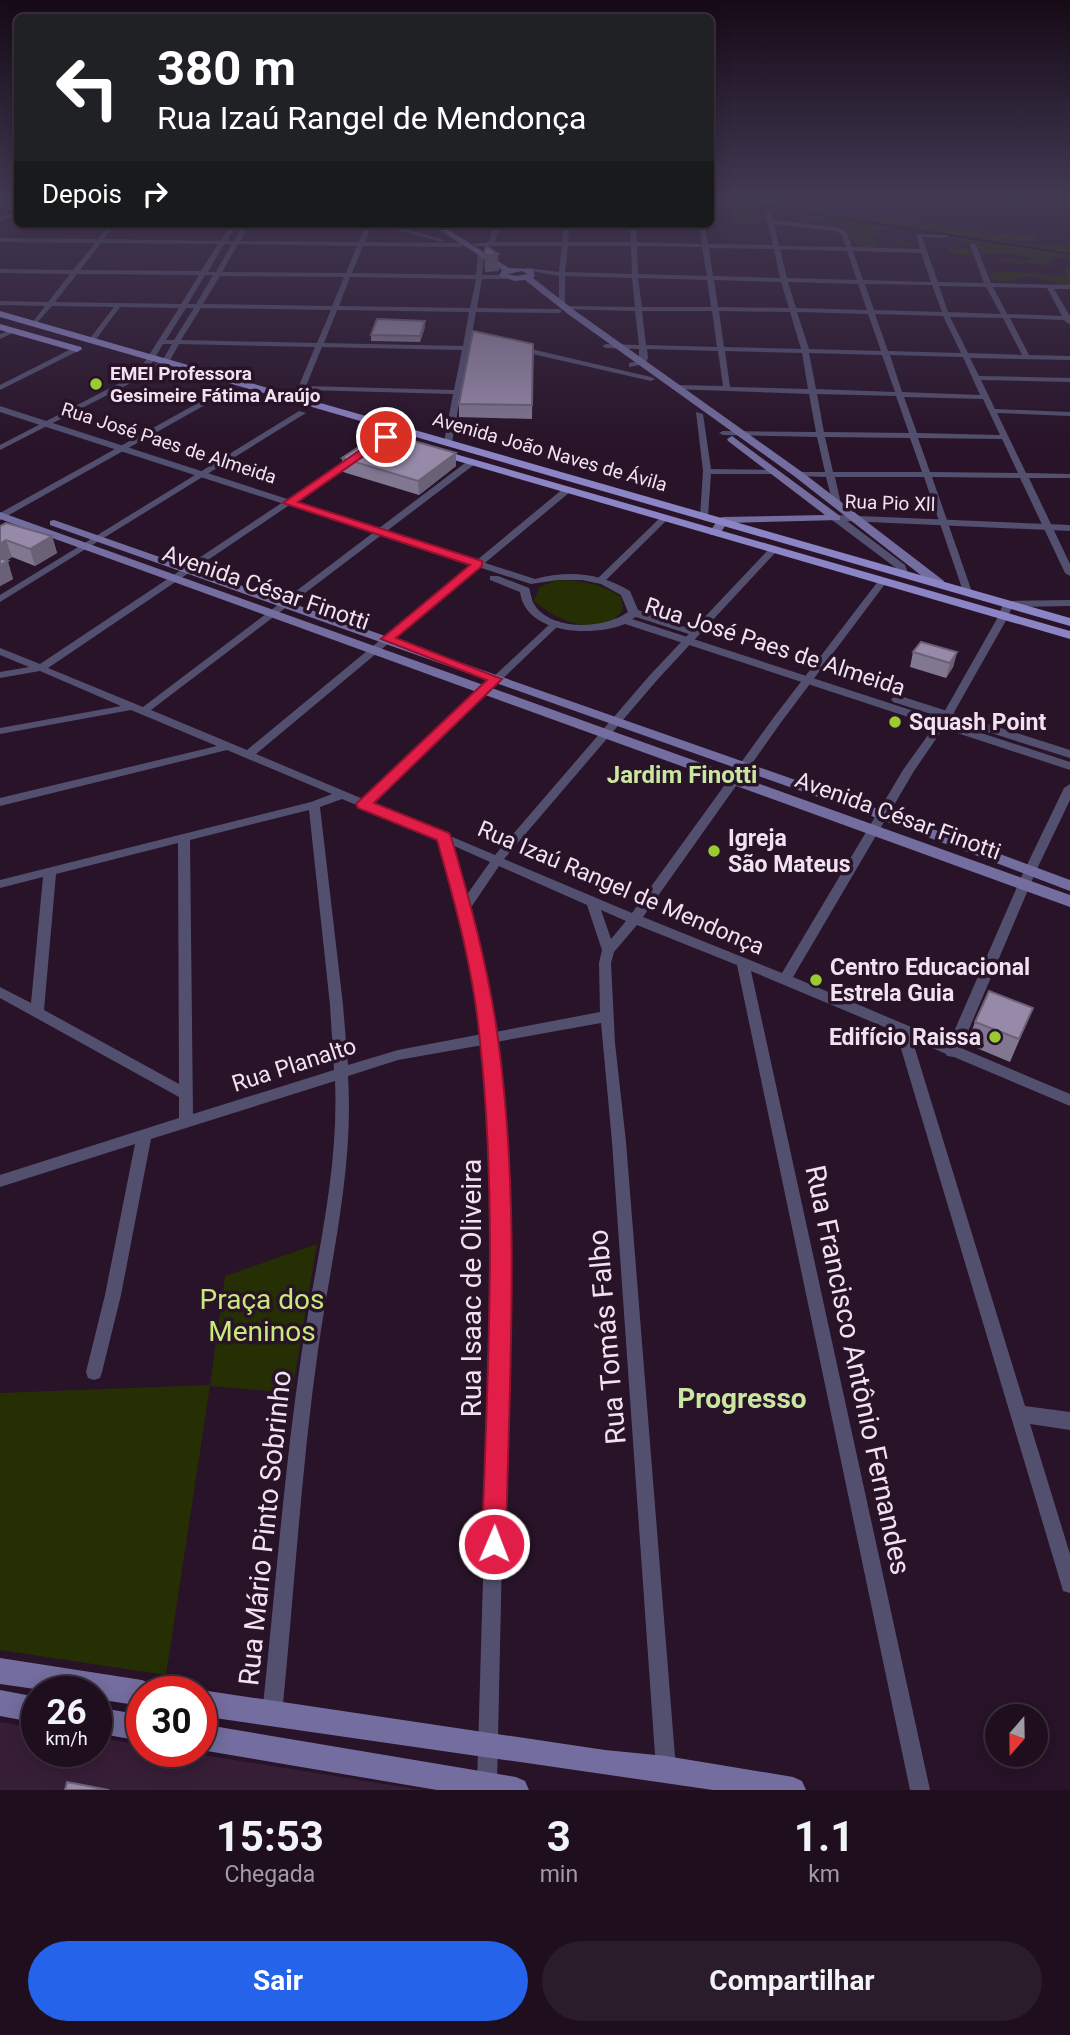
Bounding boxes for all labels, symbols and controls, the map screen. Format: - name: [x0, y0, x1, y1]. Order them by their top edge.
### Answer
- text: 380 m: [157, 40, 296, 97]
- icon: left: [42, 42, 133, 133]
- text: Rua Izaú Rangel de Mendonça: [157, 99, 586, 137]
- icon: right: [136, 175, 174, 213]
- text: Depois: [42, 179, 122, 209]
- place label: EMEI Professora Gesimeire Fátima Araújo: [110, 362, 321, 407]
- marker: EMEI Professora Gesimeire Fátima Araújo: [88, 376, 104, 392]
- street label: Rua José Paes de Almeida: [59, 397, 279, 489]
- pin: [356, 407, 416, 467]
- street label: Avenida João Naves de Ávila: [430, 407, 670, 497]
- icon: arrive: [367, 418, 405, 456]
- street label: Rua Pio Xll: [844, 490, 936, 516]
- street label: Avenida César Finotti: [159, 540, 373, 636]
- street label: Rua José Paes de Almeida: [641, 592, 909, 702]
- place label: Squash Point: [909, 709, 1046, 736]
- marker: Squash Point: [887, 714, 903, 730]
- district label: Jardim Finotti: [607, 761, 757, 789]
- street label: Avenida César Finotti: [791, 766, 1005, 866]
- street label: Rua Izaú Rangel de Mendonça: [474, 815, 768, 961]
- place label: Igreja São Mateus: [728, 825, 851, 878]
- marker: Igreja São Mateus: [706, 843, 722, 859]
- place label: Centro Educacional Estrela Guia: [830, 954, 1030, 1007]
- marker: Centro Educacional Estrela Guia: [808, 972, 824, 988]
- place label: Edifício Raissa: [829, 1024, 981, 1051]
- marker: Edifício Raissa: [987, 1029, 1003, 1045]
- street label: Rua Planalto: [229, 1032, 359, 1098]
- street label: Rua Isaac de Oliveira: [455, 1159, 488, 1417]
- street label: Rua Francisco Antônio Fernandes: [798, 1162, 918, 1578]
- street label: Rua Tomás Falbo: [581, 1228, 633, 1446]
- park label: Praça dos Meninos: [200, 1283, 324, 1348]
- street label: Rua Mário Pinto Sobrinho: [232, 1369, 298, 1687]
- district label: Progresso: [677, 1382, 807, 1415]
- position arrow: [457, 1507, 531, 1581]
- speed limit sign: 30: [126, 1676, 217, 1767]
- text: 26: [46, 1692, 87, 1733]
- north arrow: [985, 1704, 1048, 1768]
- map controls: [985, 1704, 1048, 1767]
- text: km/h: [45, 1728, 88, 1749]
- text: 15:53: [216, 1812, 324, 1861]
- text: 3: [547, 1812, 571, 1861]
- text: 1.1: [794, 1812, 854, 1861]
- text: Chegada: [224, 1861, 315, 1888]
- text: min: [540, 1861, 578, 1888]
- text: km: [808, 1861, 840, 1888]
- button: Sair: [28, 1941, 528, 2021]
- button: Compartilhar: [542, 1941, 1042, 2021]

